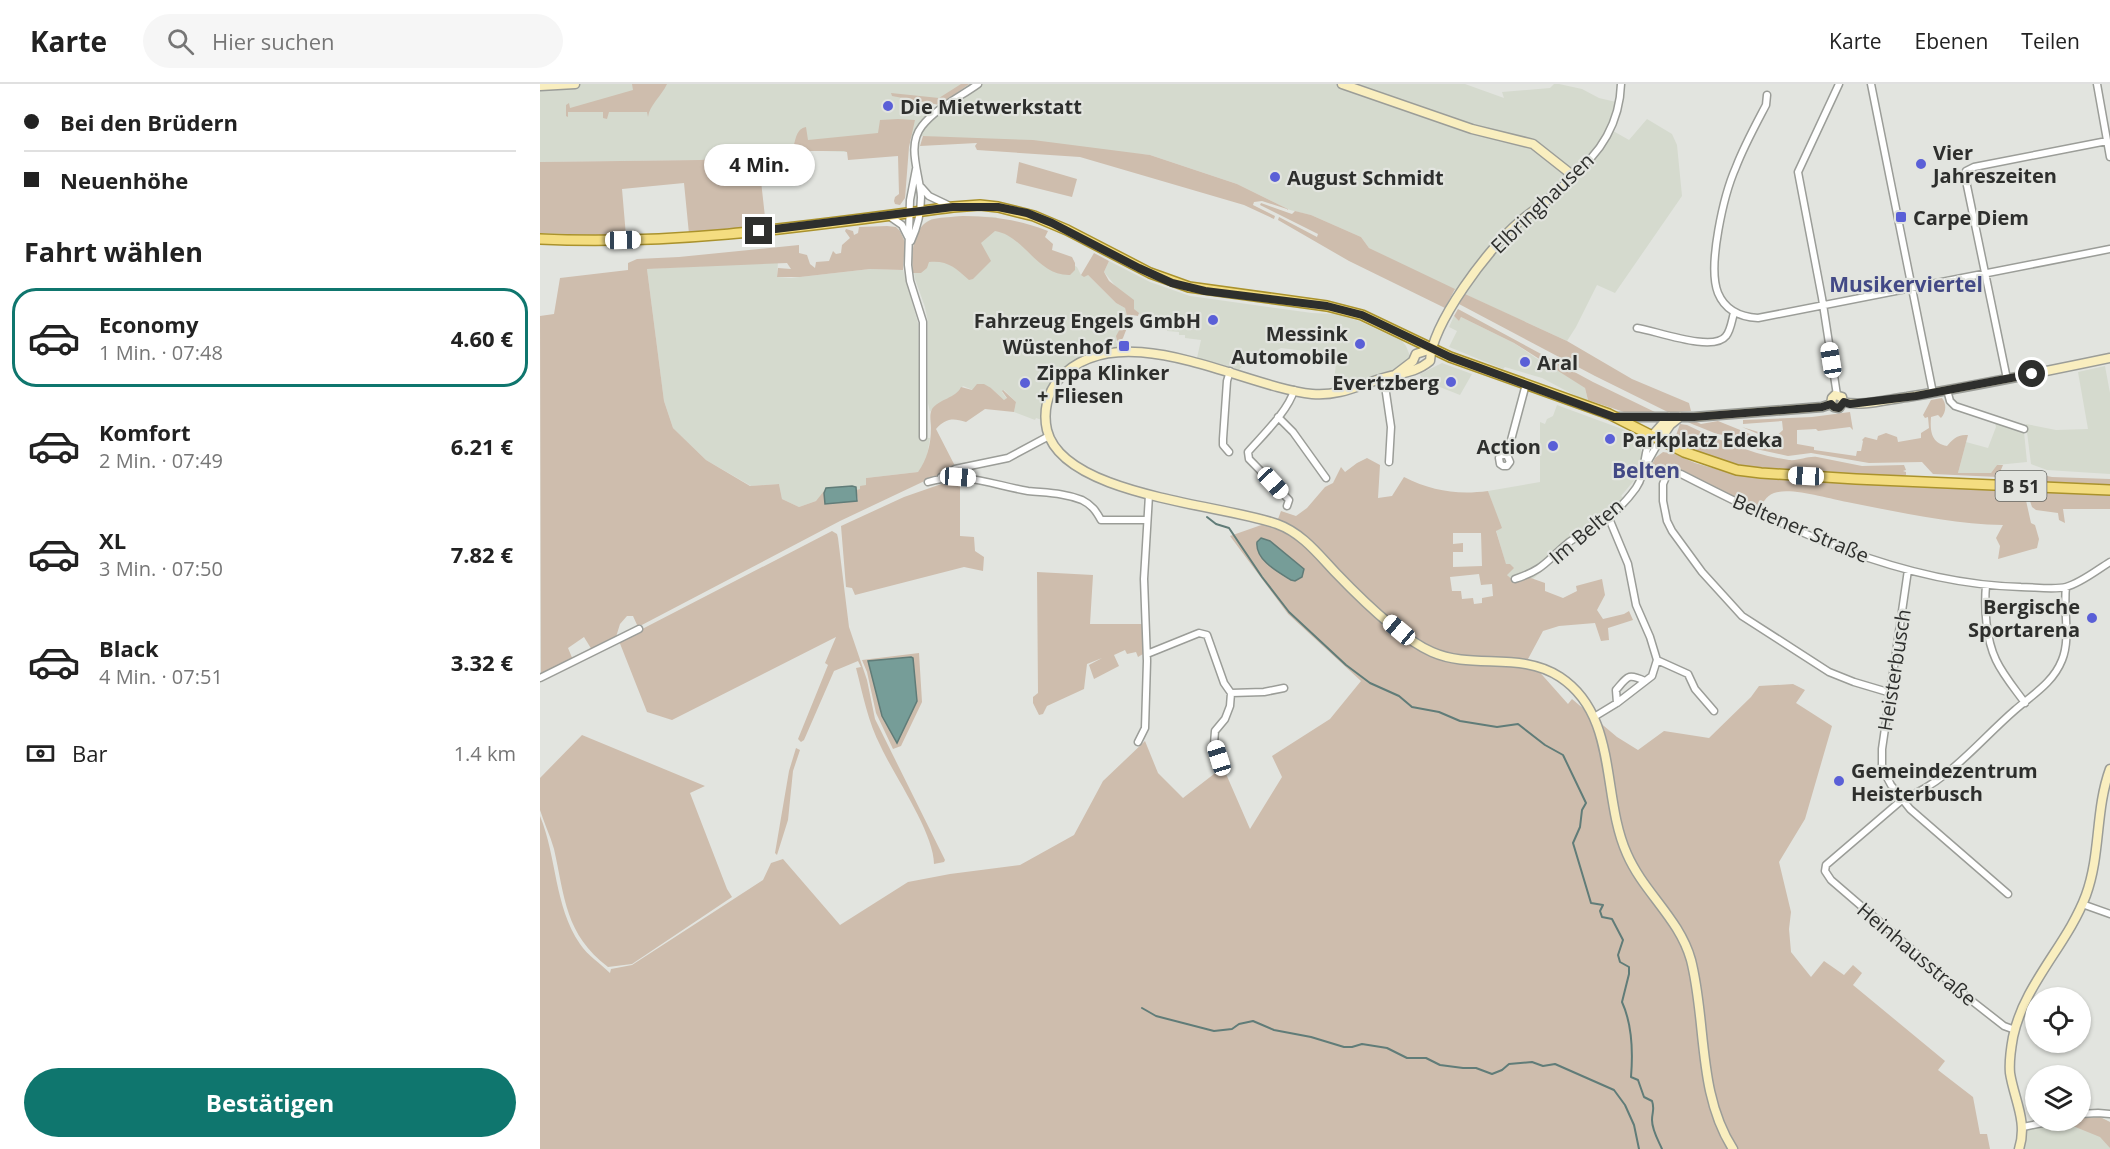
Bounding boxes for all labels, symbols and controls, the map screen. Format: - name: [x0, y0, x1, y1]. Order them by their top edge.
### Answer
- search box: [143, 14, 563, 68]
- text: Karte: [30, 22, 107, 60]
- icon: search: [164, 25, 197, 58]
- text: Hier suchen: [212, 26, 335, 56]
- text: Karte: [1829, 27, 1882, 55]
- text: Ebenen: [1915, 27, 1988, 55]
- text: Teilen: [2021, 27, 2080, 55]
- place label: Die Mietwerkstatt: [900, 93, 1082, 120]
- marker: Die Mietwerkstatt: [881, 99, 895, 113]
- text: Bei den Brüdern: [60, 107, 238, 137]
- place label: Vier Jahreszeiten: [1931, 139, 2057, 189]
- callout: 4 Min.: [704, 144, 814, 186]
- street label: Elbringhausen: [1485, 147, 1599, 259]
- text: 4 Min.: [729, 151, 790, 178]
- marker: Vier Jahreszeiten: [1914, 157, 1928, 171]
- place label: August Schmidt: [1287, 164, 1444, 191]
- text: Neuenhöhe: [60, 165, 188, 195]
- marker: August Schmidt: [1268, 170, 1282, 184]
- place label: Carpe Diem: [1913, 204, 2029, 231]
- marker: Carpe Diem: [1894, 210, 1908, 224]
- route end: [745, 217, 772, 244]
- car: [605, 231, 641, 249]
- text: Fahrt wählen: [24, 233, 203, 270]
- district label: Musikerviertel: [1829, 270, 1983, 298]
- place label: Fahrzeug Engels GmbH: [974, 307, 1201, 334]
- text: Economy: [99, 309, 198, 339]
- icon: car: [27, 311, 81, 365]
- marker: Fahrzeug Engels GmbH: [1206, 313, 1220, 327]
- place label: Messink Automobile: [1231, 320, 1349, 370]
- text: 4.60 €: [451, 323, 513, 353]
- place label: Wüstenhof: [1003, 333, 1113, 360]
- marker: Messink Automobile: [1353, 337, 1367, 351]
- text: 1 Min. · 07:48: [99, 339, 223, 366]
- marker: Wüstenhof: [1117, 339, 1131, 353]
- car: [1819, 341, 1843, 379]
- place label: Aral: [1537, 349, 1578, 376]
- marker: Aral: [1518, 355, 1532, 369]
- place label: Zippa Klinker + Fliesen: [1037, 359, 1169, 409]
- route start: [2018, 360, 2045, 387]
- place label: Evertzberg: [1332, 369, 1440, 396]
- marker: Evertzberg: [1444, 375, 1458, 389]
- marker: Zippa Klinker + Fliesen: [1018, 376, 1032, 390]
- text: Komfort: [99, 417, 191, 447]
- icon: car: [27, 419, 81, 473]
- place label: Parkplatz Edeka: [1622, 426, 1783, 453]
- text: 6.21 €: [451, 431, 513, 461]
- marker: Parkplatz Edeka: [1603, 432, 1617, 446]
- place label: Action: [1477, 433, 1541, 460]
- marker: Action: [1546, 439, 1560, 453]
- text: 2 Min. · 07:49: [99, 447, 223, 474]
- district label: Belten: [1612, 456, 1680, 484]
- car: [1254, 464, 1292, 502]
- car: [1788, 466, 1824, 486]
- car: [939, 467, 977, 487]
- road number: B 51: [1996, 471, 2046, 501]
- street label: Beltener Straße: [1729, 487, 1873, 569]
- street label: Im Belten: [1543, 492, 1629, 570]
- text: XL: [99, 525, 126, 555]
- icon: car: [27, 527, 81, 581]
- text: 7.82 €: [451, 539, 513, 569]
- text: 3 Min. · 07:50: [99, 555, 223, 582]
- place label: Bergische Sportarena: [1968, 593, 2080, 643]
- street label: Heisterbusch: [1871, 607, 1917, 733]
- marker: Bergische Sportarena: [2085, 611, 2099, 625]
- car: [1379, 612, 1419, 648]
- text: Black: [99, 633, 159, 663]
- icon: car: [27, 635, 81, 689]
- text: 3.32 €: [451, 647, 513, 677]
- text: 4 Min. · 07:51: [99, 663, 223, 690]
- icon: cash: [24, 737, 57, 770]
- text: Bar: [72, 738, 107, 768]
- car: [1205, 738, 1233, 778]
- text: 1.4 km: [454, 740, 516, 767]
- place label: Gemeindezentrum Heisterbusch: [1851, 757, 2038, 807]
- marker: Gemeindezentrum Heisterbusch: [1832, 774, 1846, 788]
- street label: Heinhausstraße: [1852, 896, 1982, 1012]
- map controls: [2025, 987, 2091, 1131]
- button: locate: [2025, 987, 2091, 1053]
- button: layers: [2025, 1065, 2091, 1131]
- button: Bestätigen: [24, 1068, 516, 1137]

